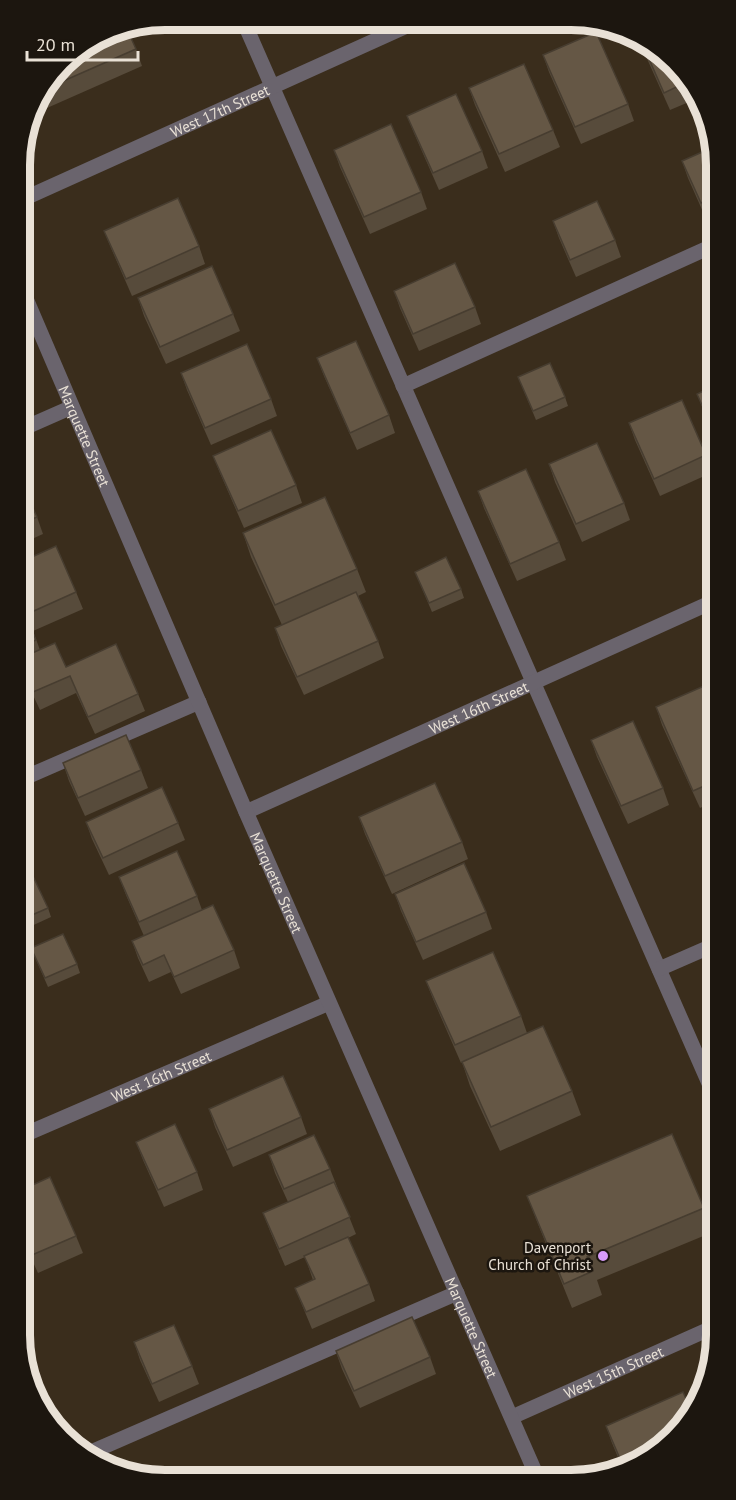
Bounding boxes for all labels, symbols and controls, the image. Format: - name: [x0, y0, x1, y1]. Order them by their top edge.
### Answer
- scale bar: [27, 24, 138, 62]
- text: 20 m: [36, 33, 75, 56]
- street label: West 17th Street: [167, 80, 272, 141]
- street label: Marquette Street: [55, 382, 115, 489]
- street label: West 16th Street: [426, 677, 531, 738]
- street label: Marquette Street: [246, 829, 307, 936]
- street label: West 16th Street: [108, 1046, 214, 1106]
- place label: Davenport Church of Christ: [488, 1238, 591, 1274]
- marker: Davenport Church of Christ: [596, 1249, 610, 1263]
- street label: Marquette Street: [441, 1274, 502, 1381]
- street label: West 15th Street: [561, 1341, 666, 1402]

